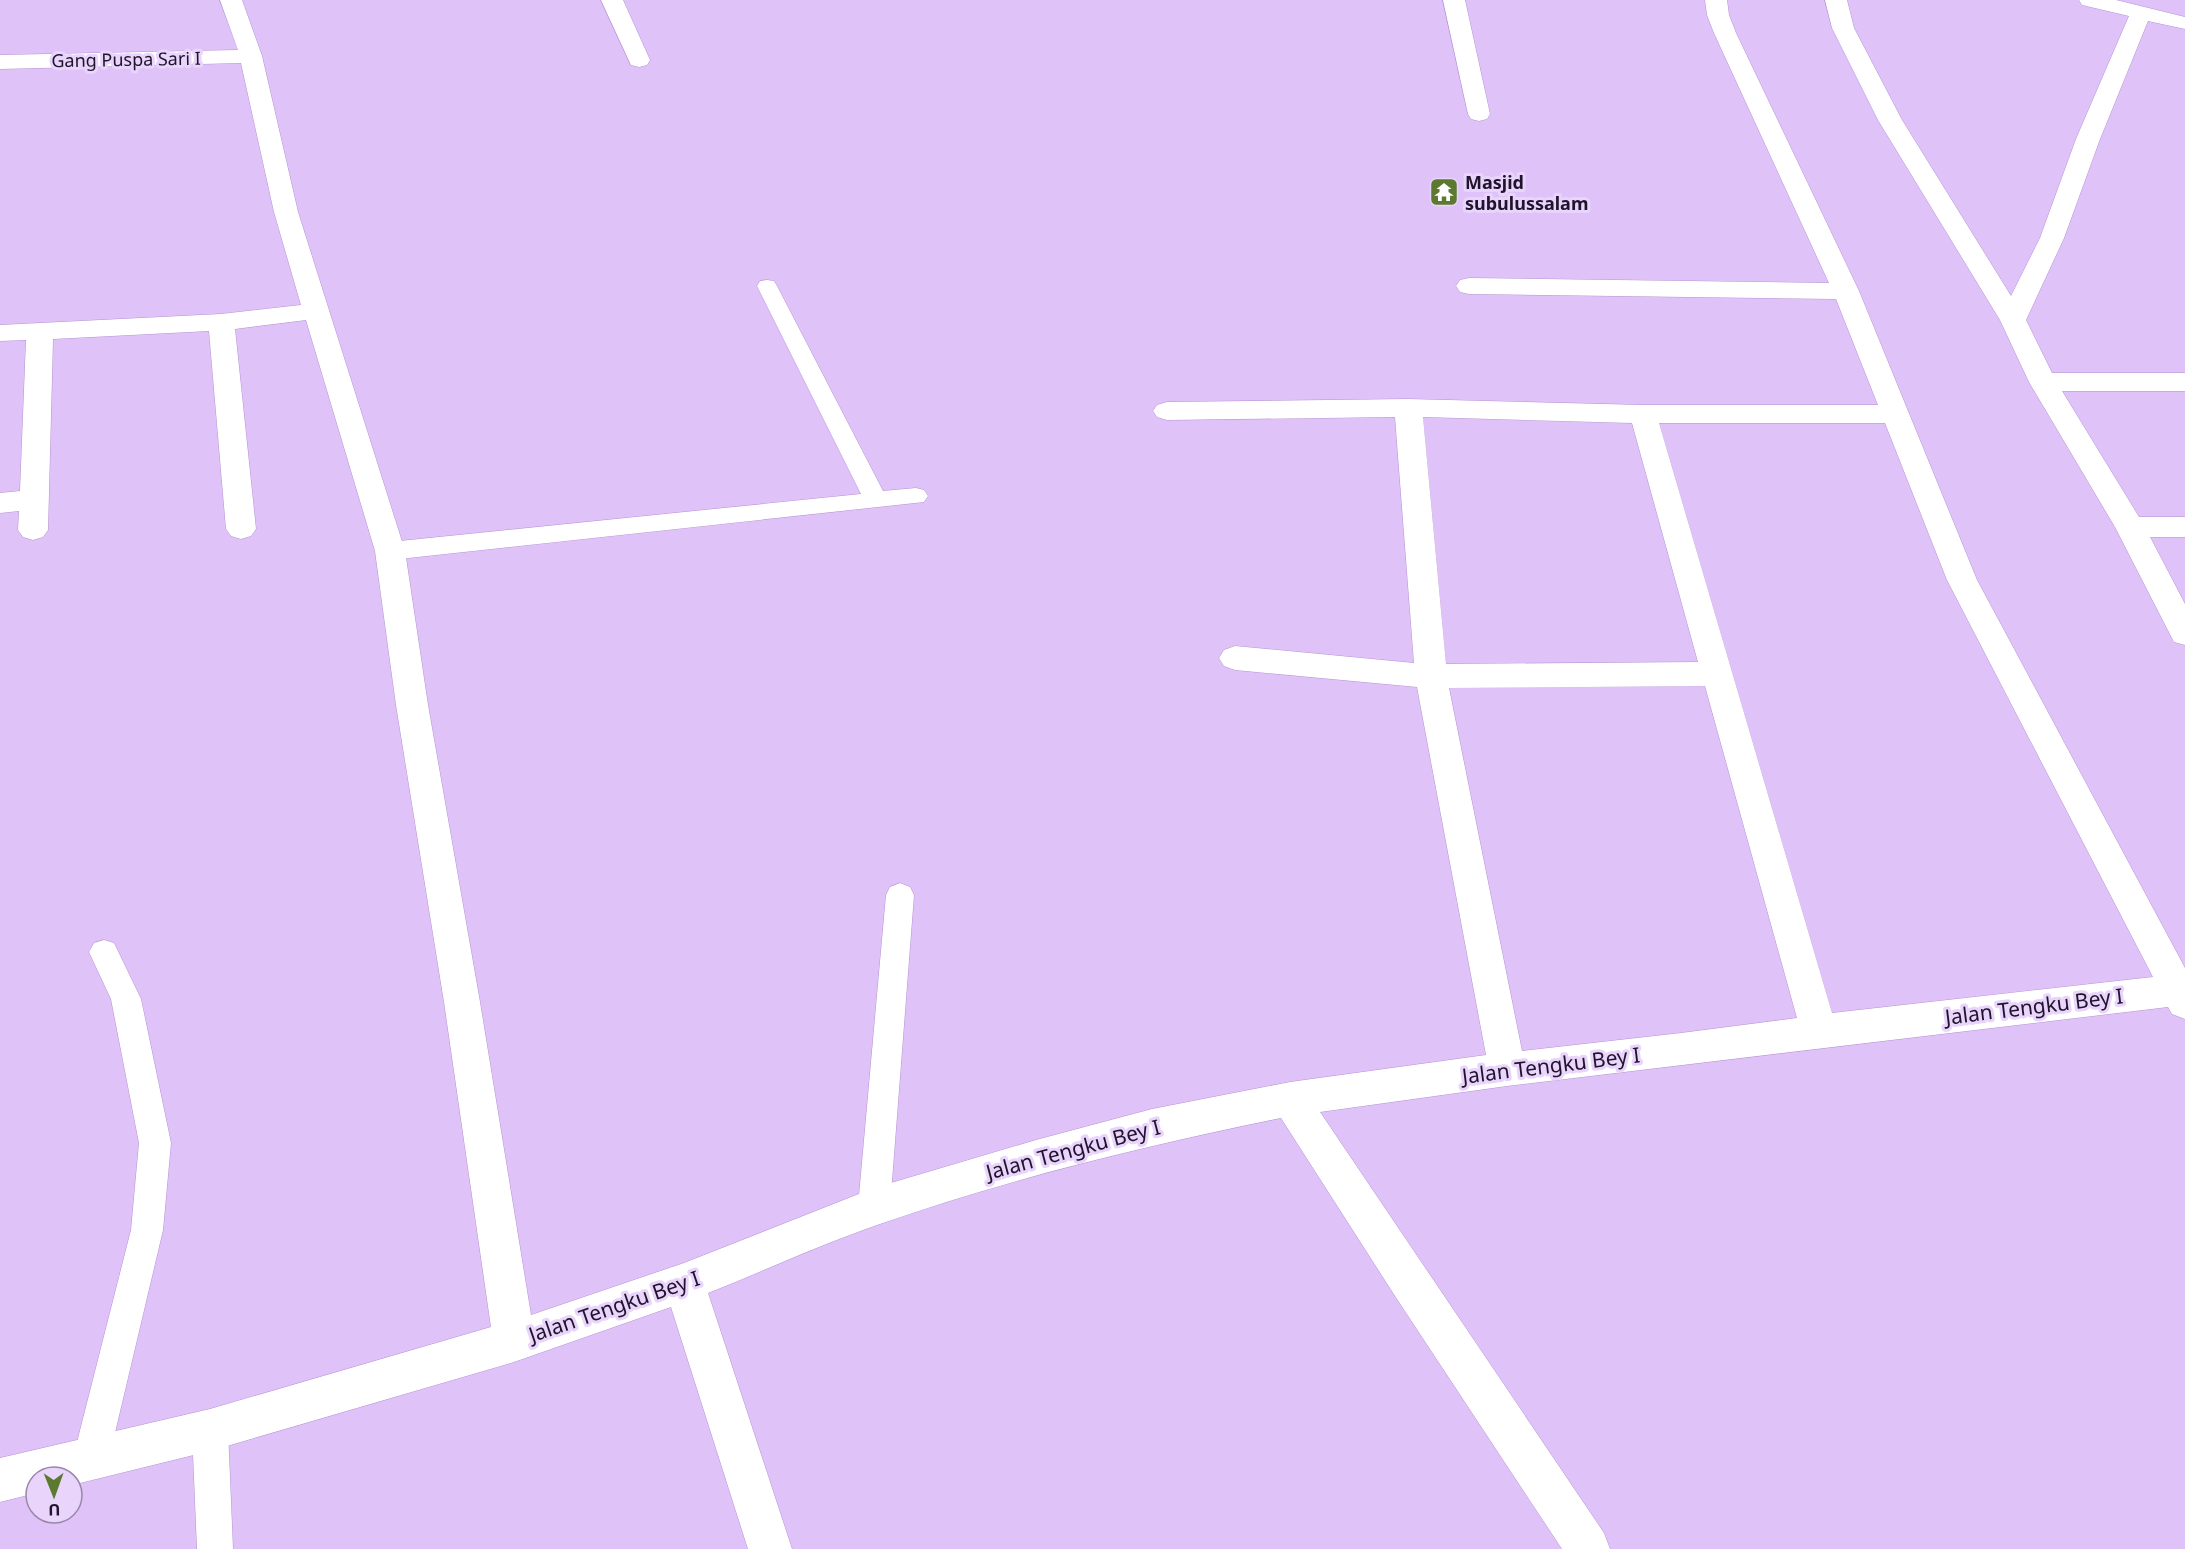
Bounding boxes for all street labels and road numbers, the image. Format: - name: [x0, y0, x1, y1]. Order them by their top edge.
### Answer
- street label: Gang Puspa Sari I: [51, 46, 201, 72]
- street label: Jalan Tengku Bey I: [1941, 981, 2125, 1031]
- street label: Jalan Tengku Bey I: [1458, 1040, 1642, 1090]
- street label: Jalan Tengku Bey I: [981, 1112, 1163, 1186]
- street label: Jalan Tengku Bey I: [523, 1264, 703, 1349]

